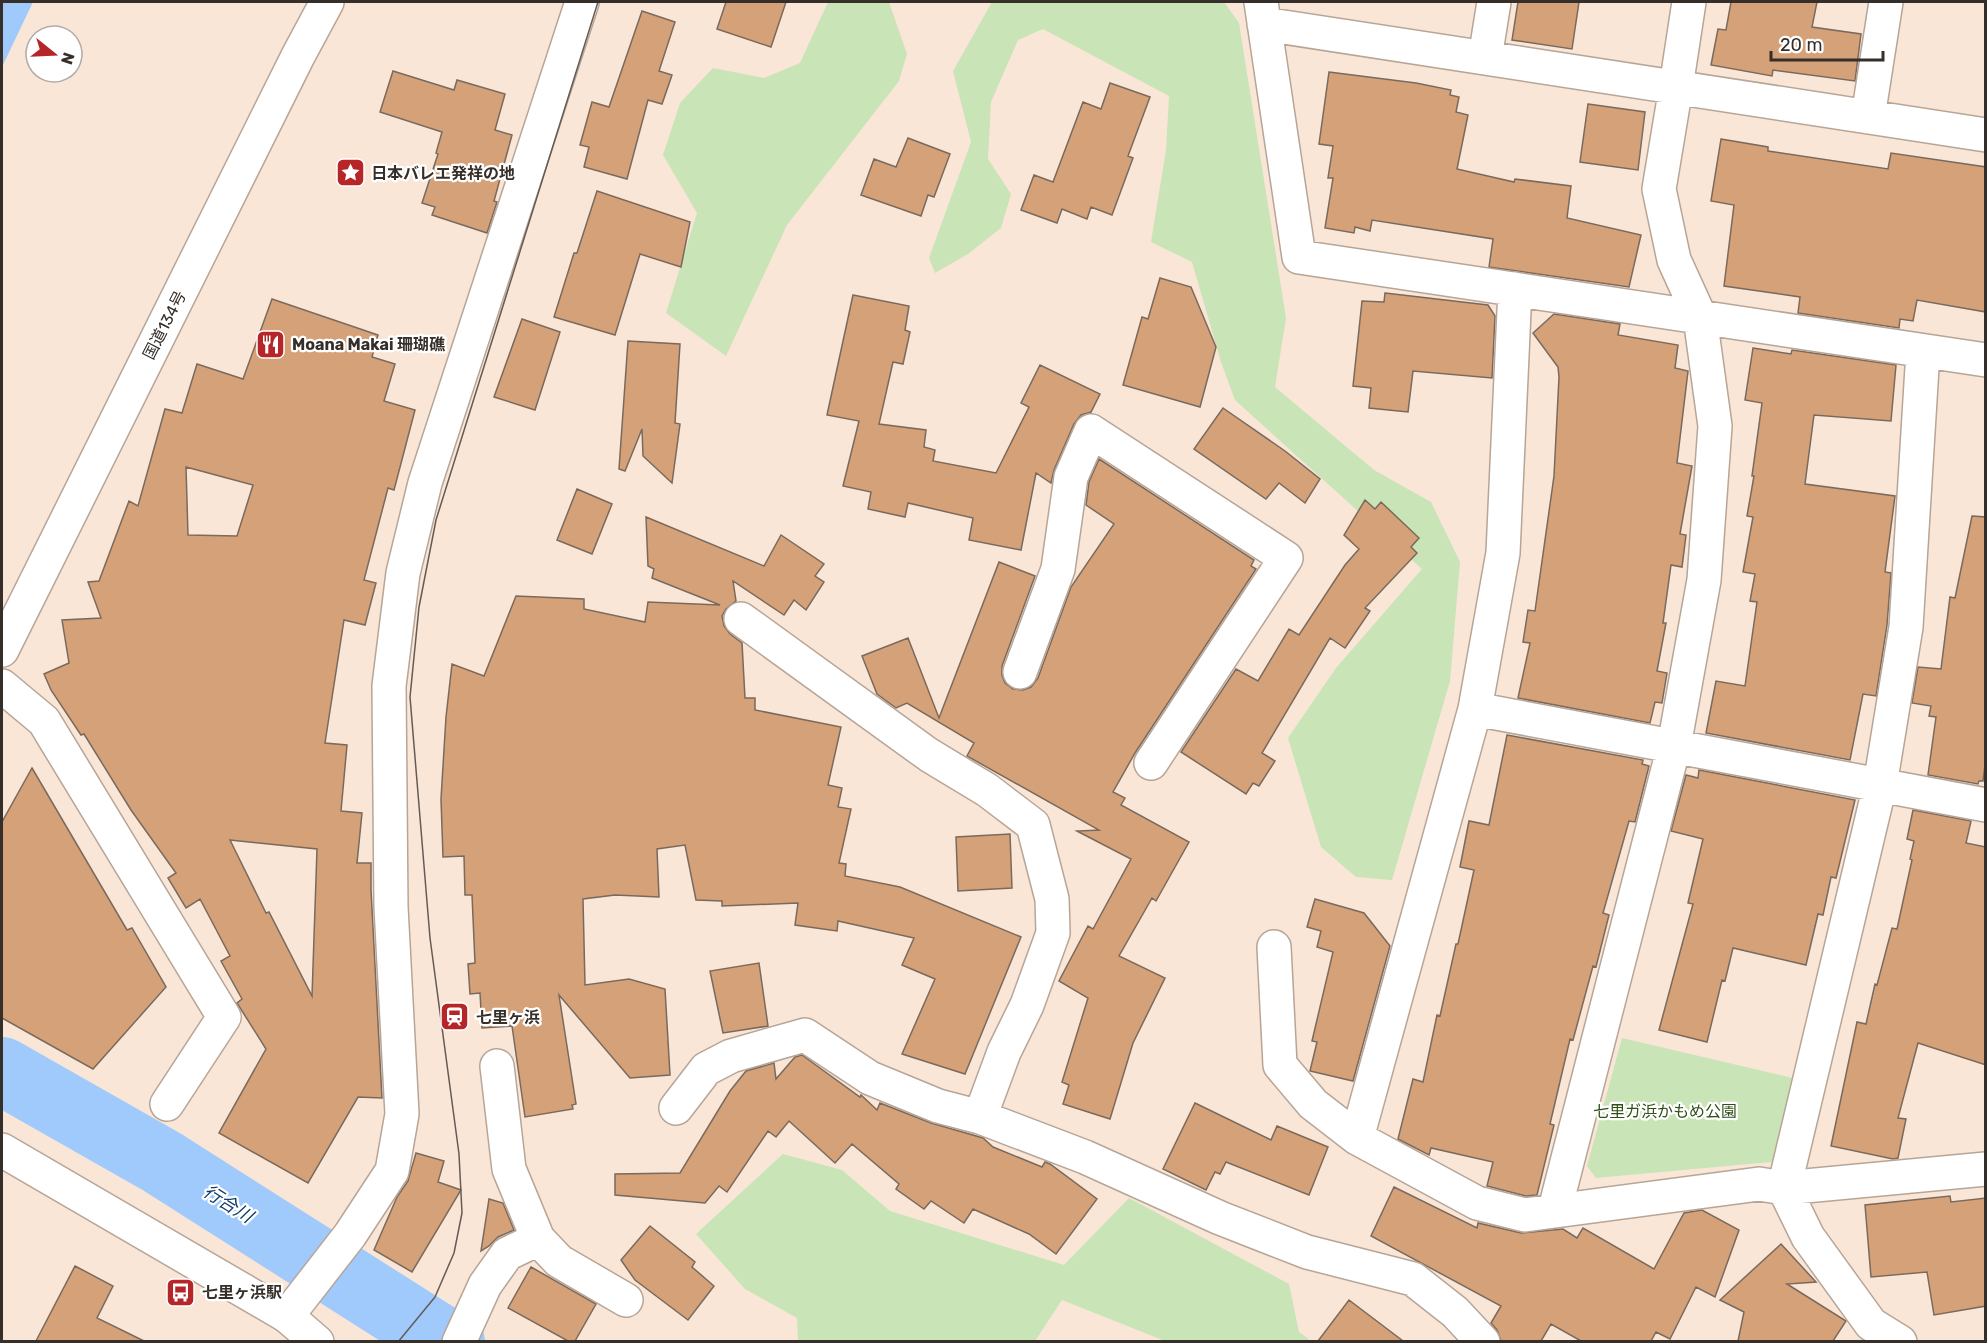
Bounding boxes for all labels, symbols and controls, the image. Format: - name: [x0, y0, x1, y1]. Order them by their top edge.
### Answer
- north arrow: [24, 24, 84, 84]
- scale bar: [1771, 24, 1884, 62]
- text: 20 m: [1780, 34, 1822, 56]
- text: N: [57, 50, 79, 67]
- place icon: 日本バレエ発祥の地: [334, 157, 366, 189]
- place label: 日本バレエ発祥の地: [371, 164, 515, 183]
- street label: 国道134号: [139, 288, 190, 363]
- restaurant icon: Moana Makai 珊瑚礁: [255, 328, 287, 360]
- place label: Moana Makai 珊瑚礁: [292, 335, 446, 354]
- station icon: 七里ヶ浜: [439, 1001, 471, 1033]
- place label: 七里ヶ浜: [476, 1008, 540, 1027]
- park label: 七里ガ浜かもめ公園: [1593, 1102, 1737, 1121]
- water label: 行合川: [199, 1180, 258, 1229]
- bus stop icon: 七里ヶ浜駅: [165, 1276, 197, 1308]
- place label: 七里ヶ浜駅: [202, 1283, 282, 1302]

